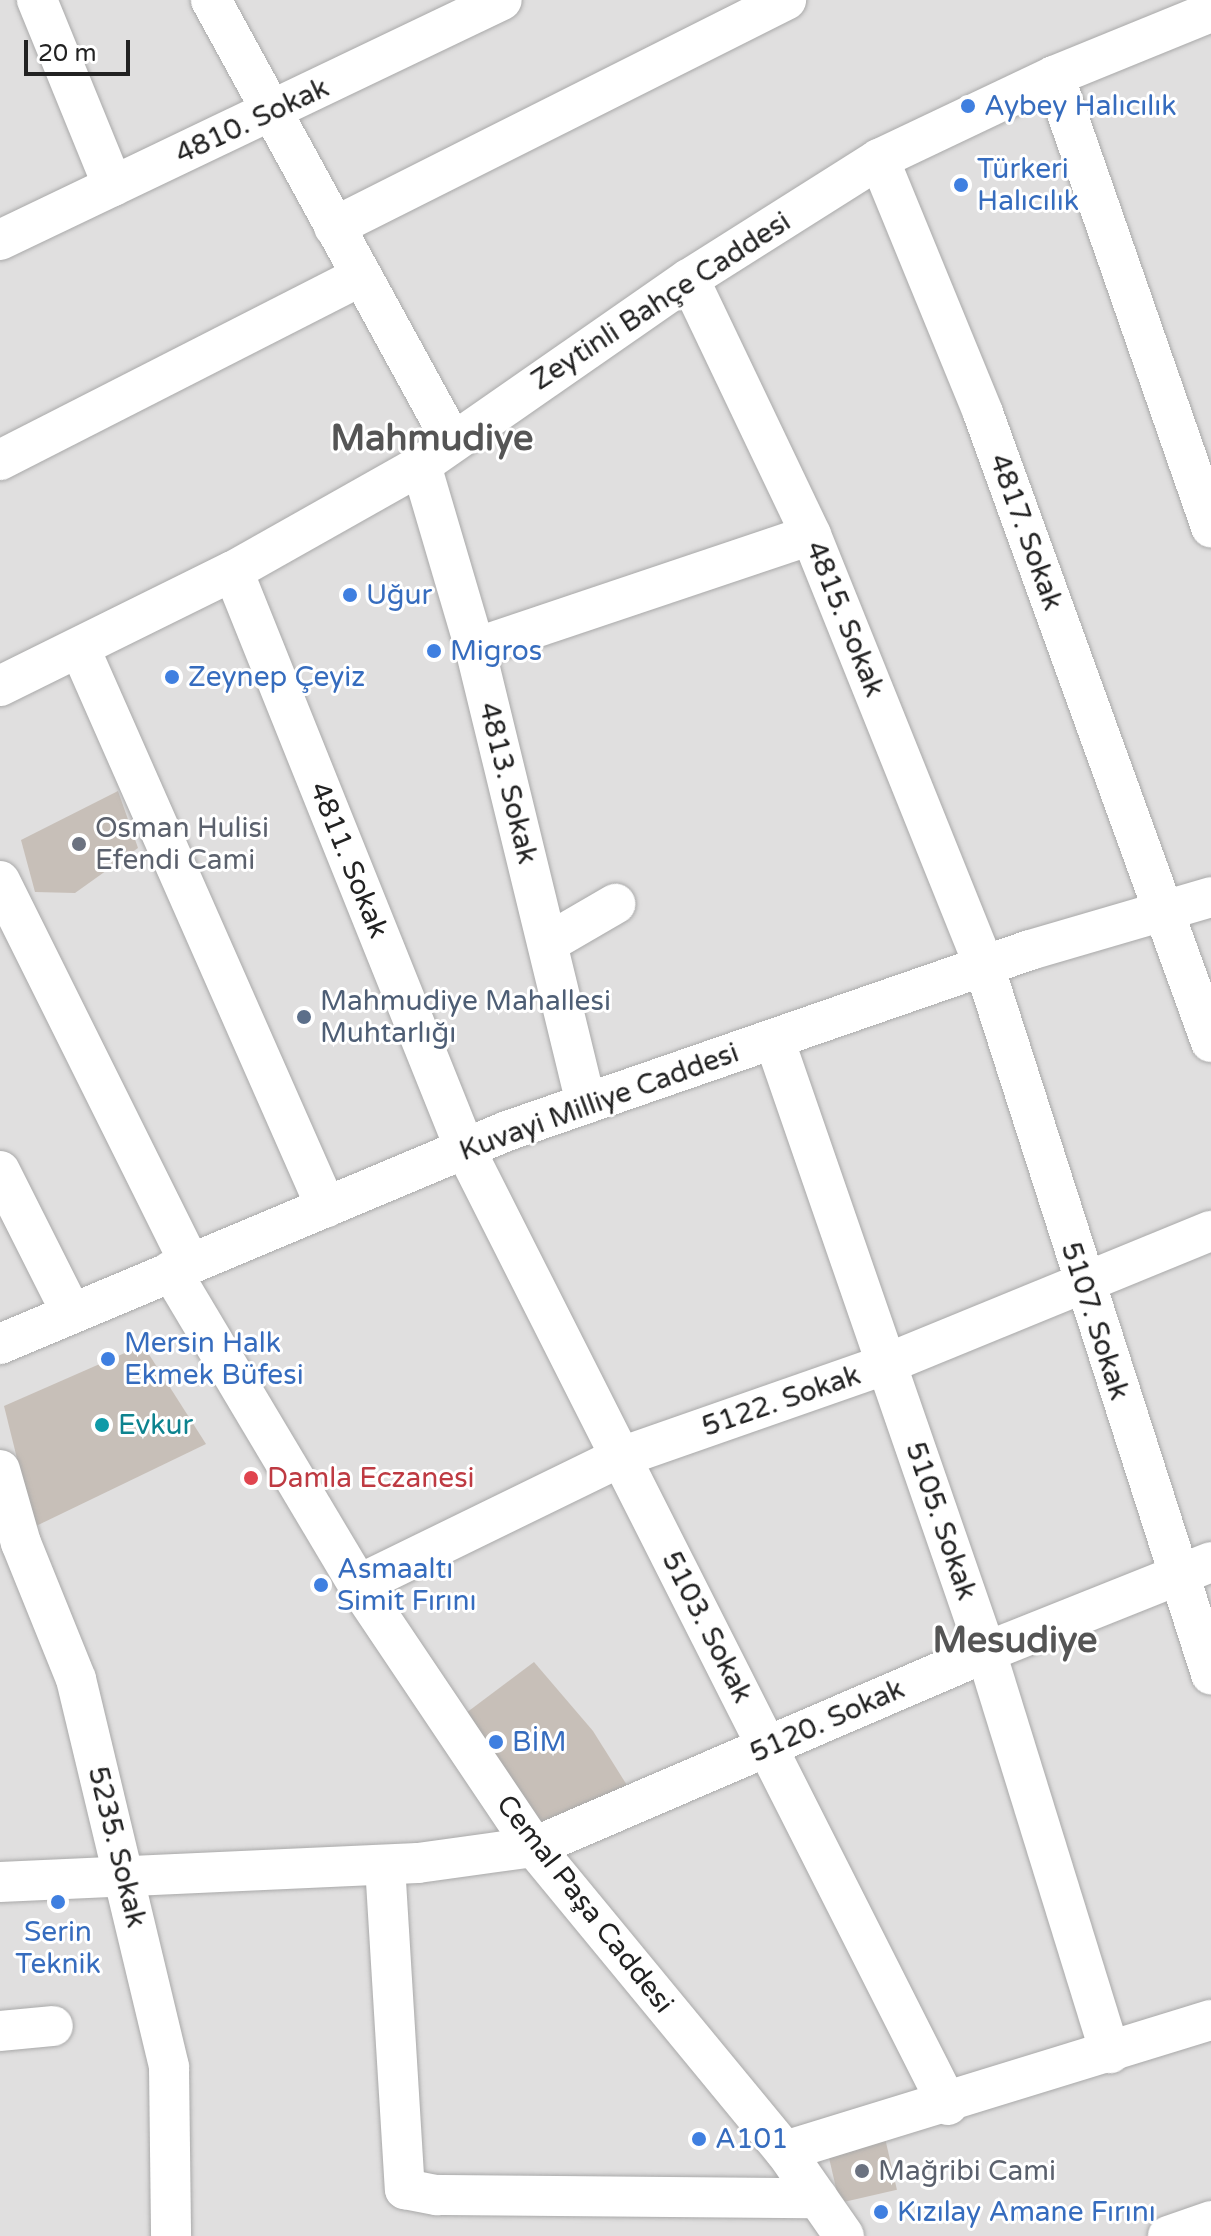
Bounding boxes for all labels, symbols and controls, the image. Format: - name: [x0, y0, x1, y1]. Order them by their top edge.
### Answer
- scale bar: [28, 24, 134, 74]
- text: 20 m: [38, 39, 96, 68]
- street label: 4810. Sokak: [170, 71, 334, 171]
- place label: Aybey Halıcılık: [984, 89, 1177, 123]
- marker: Aybey Halıcılık: [959, 97, 977, 115]
- place label: Türkeri Halıcılık: [977, 152, 1079, 218]
- marker: Türkeri Halıcılık: [952, 176, 970, 194]
- street label: Zeytinli Bahçe Caddesi: [525, 205, 797, 397]
- district label: Mahmudiye: [331, 417, 533, 461]
- street label: 4817. Sokak: [982, 449, 1070, 615]
- street label: 4815. Sokak: [799, 536, 891, 702]
- place label: Uğur: [366, 578, 432, 612]
- marker: Uğur: [341, 586, 359, 604]
- place label: Migros: [450, 634, 542, 668]
- marker: Migros: [425, 642, 443, 660]
- place label: Zeynep Çeyiz: [188, 660, 365, 694]
- marker: Zeynep Çeyiz: [163, 668, 181, 686]
- street label: 4813. Sokak: [472, 699, 544, 867]
- street label: 4811. Sokak: [302, 777, 396, 943]
- place label: Osman Hulisi Efendi Cami: [95, 811, 269, 877]
- marker: Osman Hulisi Efendi Cami: [70, 835, 88, 853]
- place label: Mahmudiye Mahallesi Muhtarlığı: [320, 984, 611, 1050]
- marker: Mahmudiye Mahallesi Muhtarlığı: [295, 1008, 313, 1026]
- street label: Kuvayi Milliye Caddesi: [455, 1036, 743, 1168]
- street label: 5107. Sokak: [1054, 1238, 1136, 1404]
- place label: Mersin Halk Ekmek Büfesi: [124, 1326, 304, 1392]
- marker: Mersin Halk Ekmek Büfesi: [99, 1350, 117, 1368]
- street label: 5122. Sokak: [697, 1358, 865, 1444]
- place label: Evkur: [118, 1408, 193, 1442]
- marker: Evkur: [93, 1416, 111, 1434]
- street label: 5105. Sokak: [898, 1438, 984, 1604]
- place label: Damla Eczanesi: [267, 1461, 475, 1495]
- marker: Damla Eczanesi: [242, 1469, 260, 1487]
- street label: 5103. Sokak: [655, 1546, 759, 1708]
- place label: Asmaaltı Simit Fırını: [337, 1552, 477, 1618]
- marker: Asmaaltı Simit Fırını: [312, 1576, 330, 1594]
- district label: Mesudiye: [933, 1619, 1097, 1663]
- street label: 5120. Sokak: [745, 1672, 909, 1770]
- place label: BİM: [512, 1725, 566, 1759]
- marker: BİM: [487, 1733, 505, 1751]
- street label: 5235. Sokak: [81, 1763, 153, 1931]
- street label: Cemal Paşa Caddesi: [489, 1788, 681, 2020]
- marker: Serin Teknik: [49, 1893, 67, 1911]
- place label: Serin Teknik: [15, 1915, 101, 1981]
- place label: A101: [715, 2122, 789, 2156]
- marker: A101: [690, 2130, 708, 2148]
- place label: Mağribi Cami: [878, 2154, 1056, 2188]
- marker: Mağribi Cami: [853, 2162, 871, 2180]
- place label: Kızılay Amane Fırını: [897, 2195, 1156, 2229]
- marker: Kızılay Amane Fırını: [872, 2203, 890, 2221]

